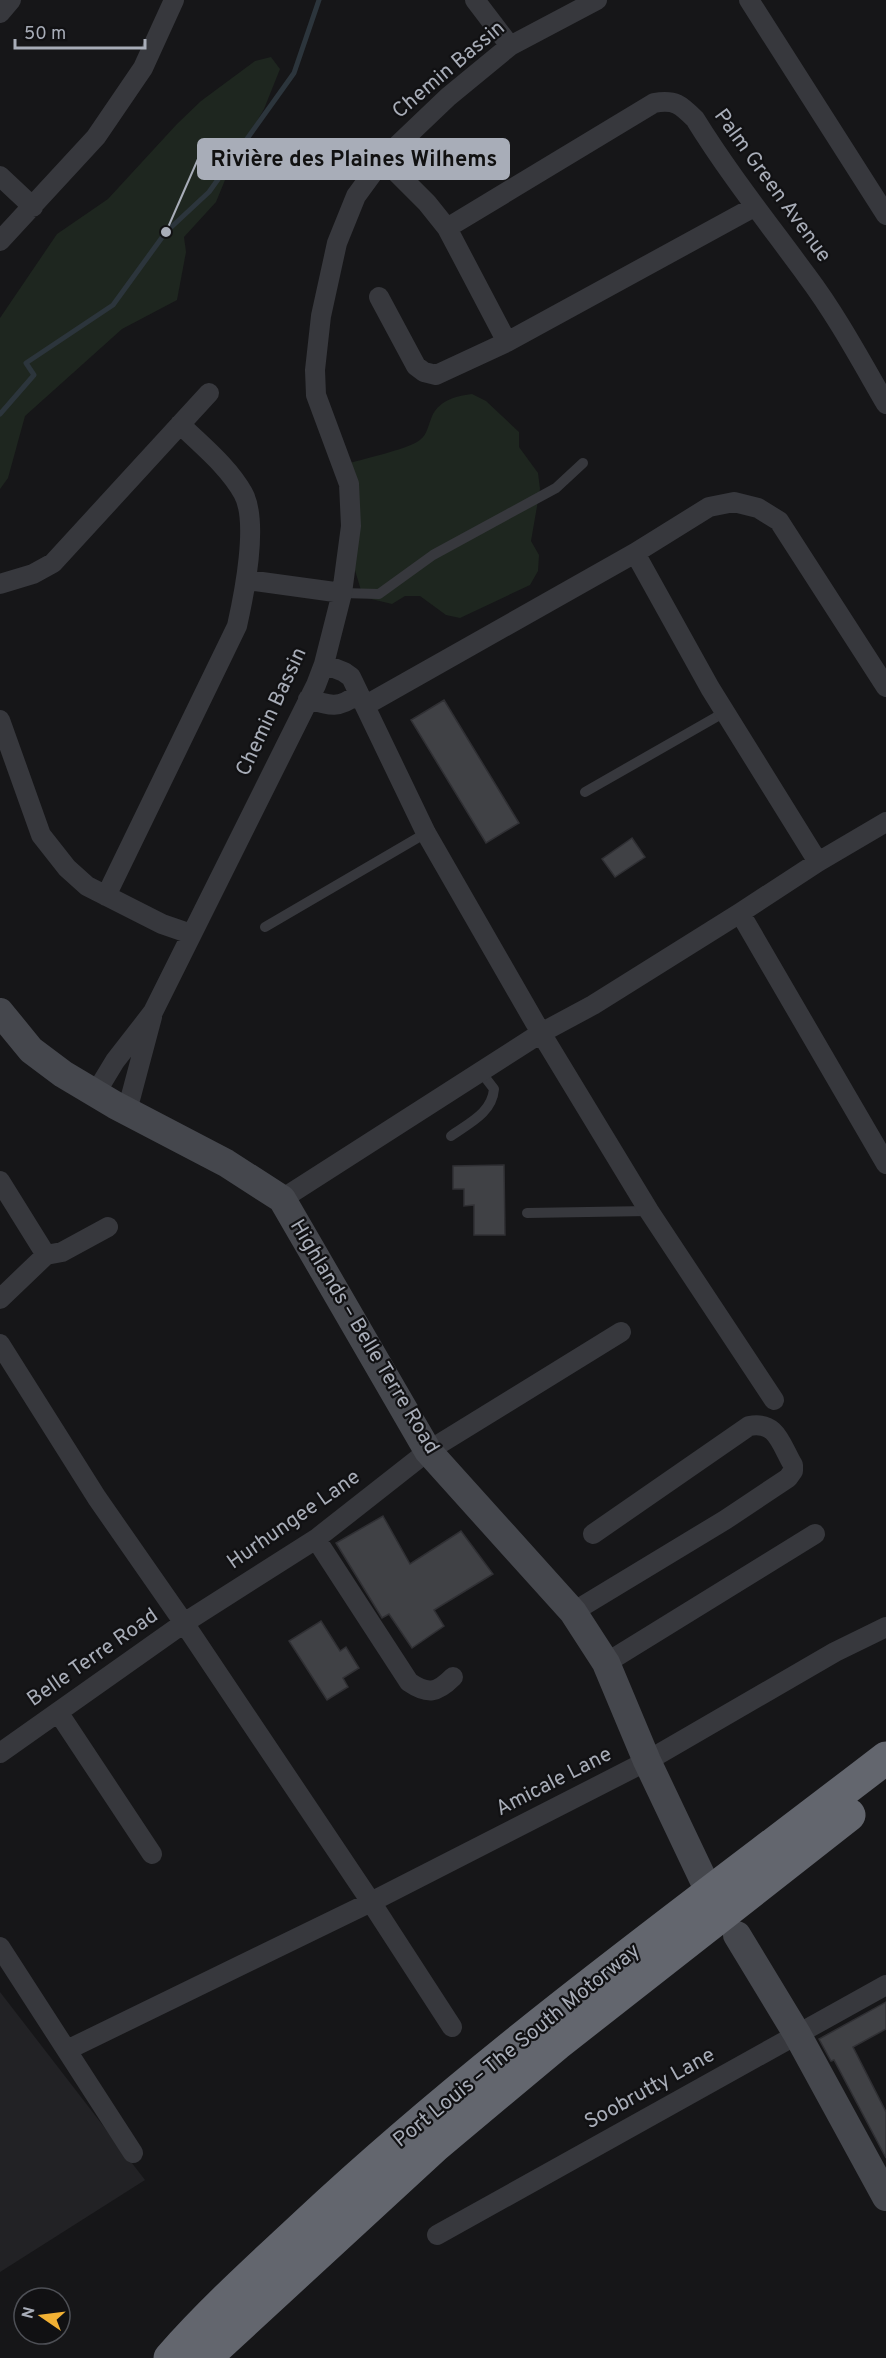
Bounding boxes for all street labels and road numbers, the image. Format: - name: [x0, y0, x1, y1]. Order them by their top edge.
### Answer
- street label: Chemin Bassin: [387, 15, 511, 125]
- street label: Palm Green Avenue: [707, 104, 837, 268]
- street label: Chemin Bassin: [230, 643, 314, 781]
- street label: Highlands – Belle Terre Road: [283, 1215, 445, 1459]
- street label: Hurhungee Lane: [222, 1464, 366, 1576]
- street label: Belle Terre Road: [22, 1603, 164, 1713]
- street label: Amicale Lane: [491, 1741, 617, 1823]
- street label: Port Louis – The South Motorway: [388, 1938, 646, 2154]
- street label: Soobrutty Lane: [580, 2042, 720, 2136]

